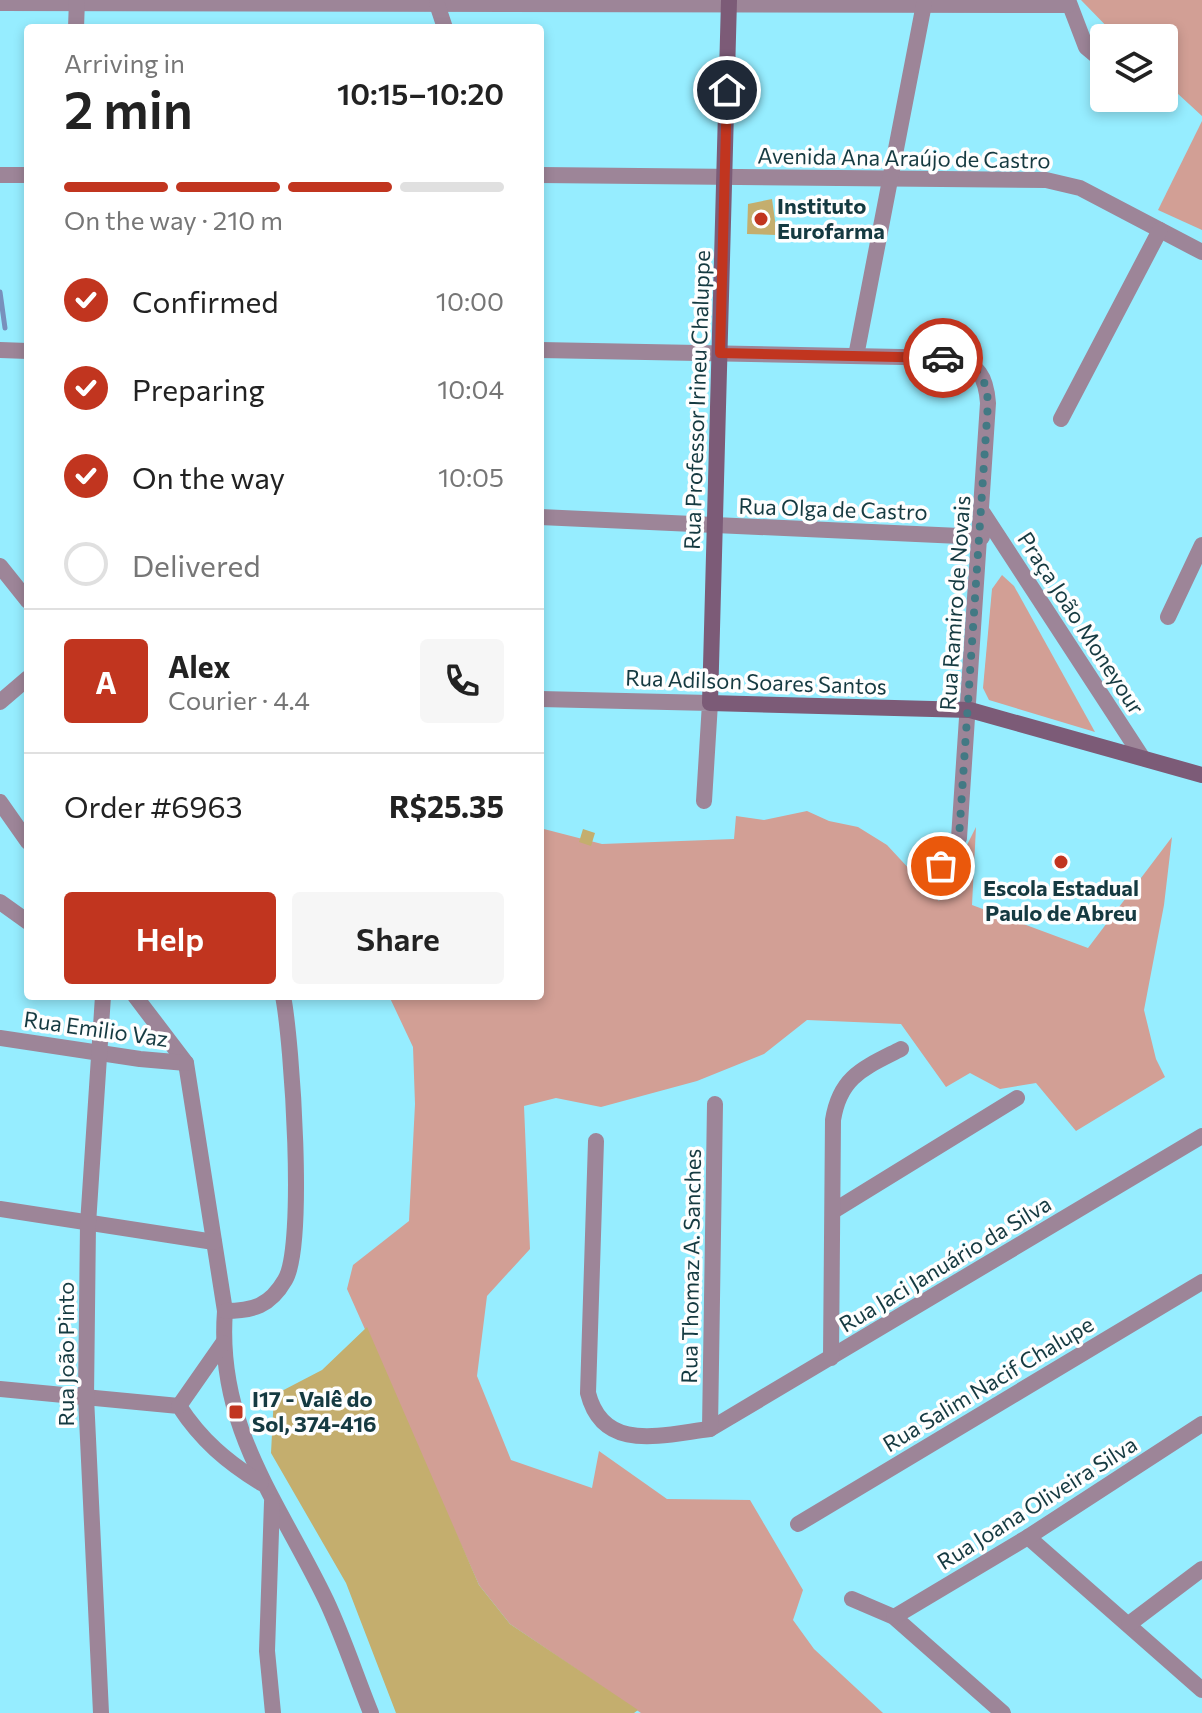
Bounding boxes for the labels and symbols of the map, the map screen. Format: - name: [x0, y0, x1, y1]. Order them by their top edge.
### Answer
- pin: [693, 56, 761, 124]
- street label: Avenida Ana Araújo de Castro: [757, 141, 1051, 174]
- place label: Instituto Eurofarma: [777, 192, 885, 244]
- marker: Instituto Eurofarma: [752, 210, 770, 228]
- street label: Rua Professor Irineu Chaluppe: [678, 250, 715, 550]
- courier: [903, 318, 983, 398]
- street label: Rua Olga de Castro: [738, 492, 928, 525]
- street label: Rua Ramiro de Novais: [934, 495, 975, 711]
- street label: Praça João Moneyour: [1012, 526, 1151, 719]
- street label: Rua Adilson Soares Santos: [625, 663, 887, 700]
- pin: [907, 832, 975, 900]
- marker: Escola Estadual Paulo de Abreu: [1052, 853, 1070, 871]
- place label: Escola Estadual Paulo de Abreu: [983, 874, 1139, 926]
- street label: Rua Emilio Vaz: [22, 1005, 170, 1052]
- street label: Rua Thomaz A. Sanches: [675, 1148, 706, 1384]
- street label: Rua Jaci Januário da Silva: [834, 1190, 1056, 1338]
- street label: Rua João Pinto: [52, 1281, 79, 1427]
- street label: Rua Salim Nacif Chalupe: [878, 1310, 1098, 1457]
- place label: I17 - Valê do Sol, 374-416: [252, 1385, 377, 1437]
- marker: I17 - Valê do Sol, 374-416: [227, 1403, 245, 1421]
- street label: Rua Joana Oliveira Silva: [932, 1430, 1142, 1575]

